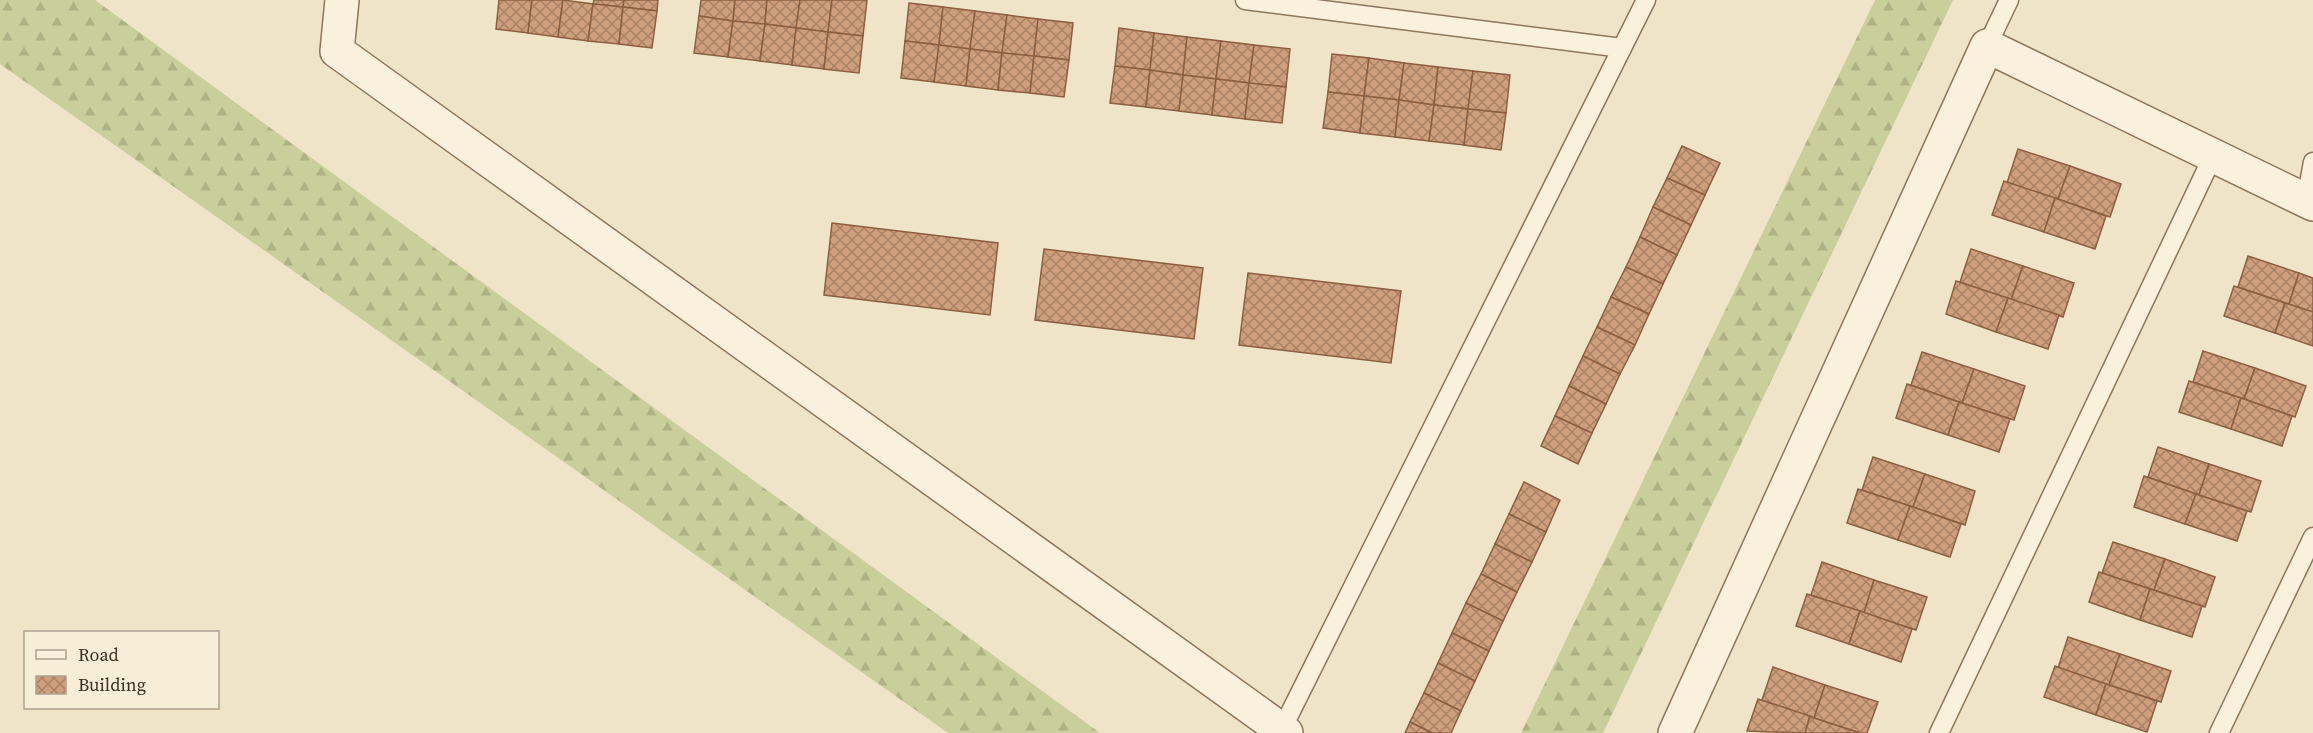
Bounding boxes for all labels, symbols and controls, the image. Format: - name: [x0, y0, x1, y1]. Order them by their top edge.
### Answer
- legend: [24, 631, 219, 709]
- text: Road: [78, 642, 119, 667]
- text: Building: [78, 672, 146, 697]

